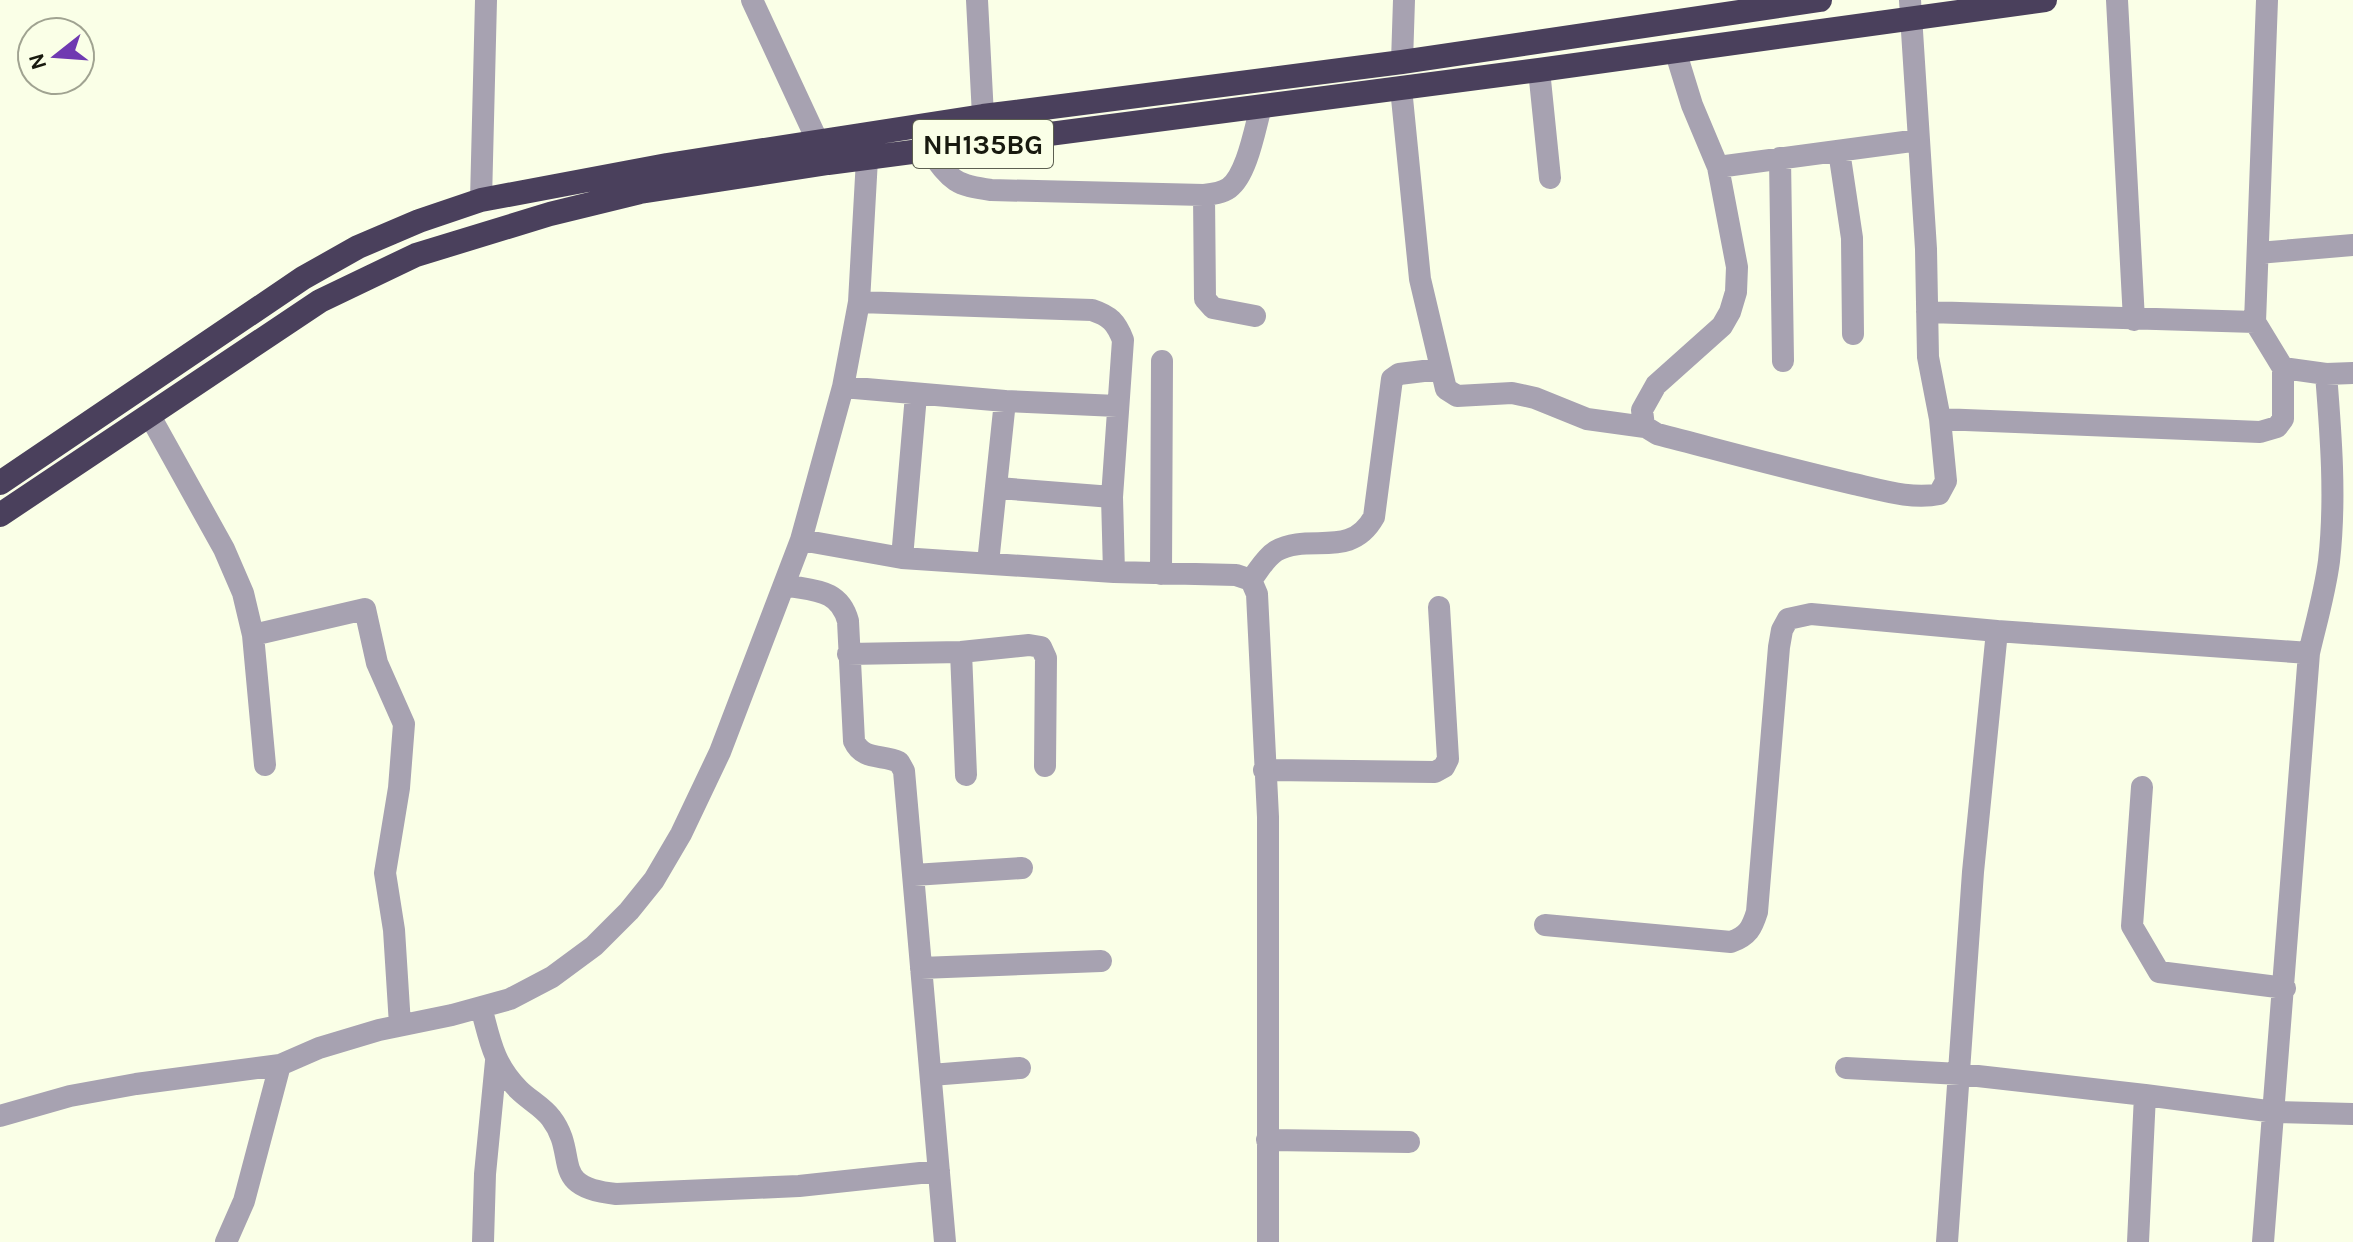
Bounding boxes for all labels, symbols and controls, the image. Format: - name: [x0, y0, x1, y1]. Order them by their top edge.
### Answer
- north arrow: [16, 16, 96, 96]
- text: N: [23, 50, 53, 73]
- road number: NH135BG: [913, 120, 1053, 168]

